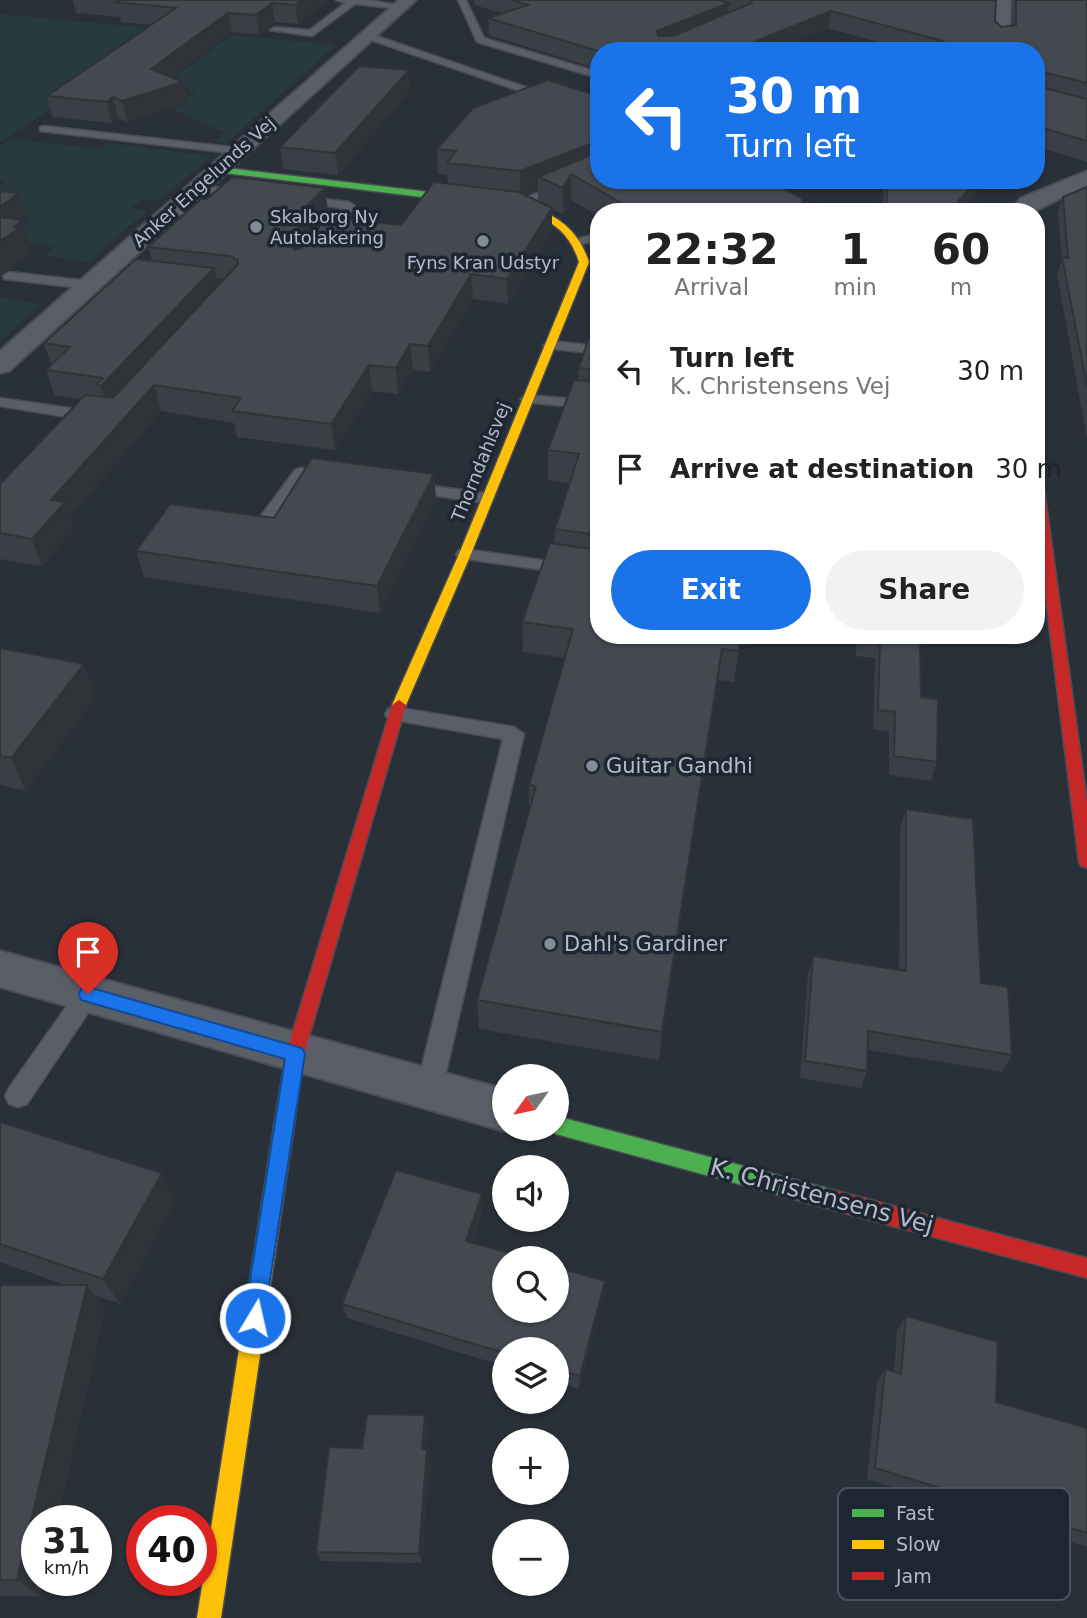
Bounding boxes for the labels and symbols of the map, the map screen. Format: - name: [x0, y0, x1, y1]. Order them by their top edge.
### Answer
- street label: Anker Engelunds Vej: [128, 112, 279, 251]
- place label: Skalborg Ny Autolakering: [270, 206, 384, 248]
- marker: Skalborg Ny Autolakering: [248, 219, 264, 235]
- marker: Fyns Kran Udstyr: [475, 233, 491, 249]
- place label: Fyns Kran Udstyr: [407, 252, 560, 273]
- street label: Thorndahlsvej: [447, 399, 514, 525]
- place label: Guitar Gandhi: [606, 754, 753, 778]
- marker: Guitar Gandhi: [584, 758, 600, 774]
- pin: [58, 922, 118, 994]
- place label: Dahl's Gardiner: [564, 932, 727, 956]
- marker: Dahl's Gardiner: [542, 936, 558, 952]
- north arrow: [492, 1064, 569, 1141]
- street label: K. Christensens Vej: [707, 1153, 937, 1239]
- position arrow: [218, 1281, 292, 1355]
- legend: [838, 1488, 1070, 1600]
- text: Fast: [896, 1502, 934, 1524]
- speed limit sign: 40: [126, 1505, 217, 1596]
- text: Slow: [896, 1533, 941, 1555]
- text: Jam: [895, 1565, 932, 1587]

